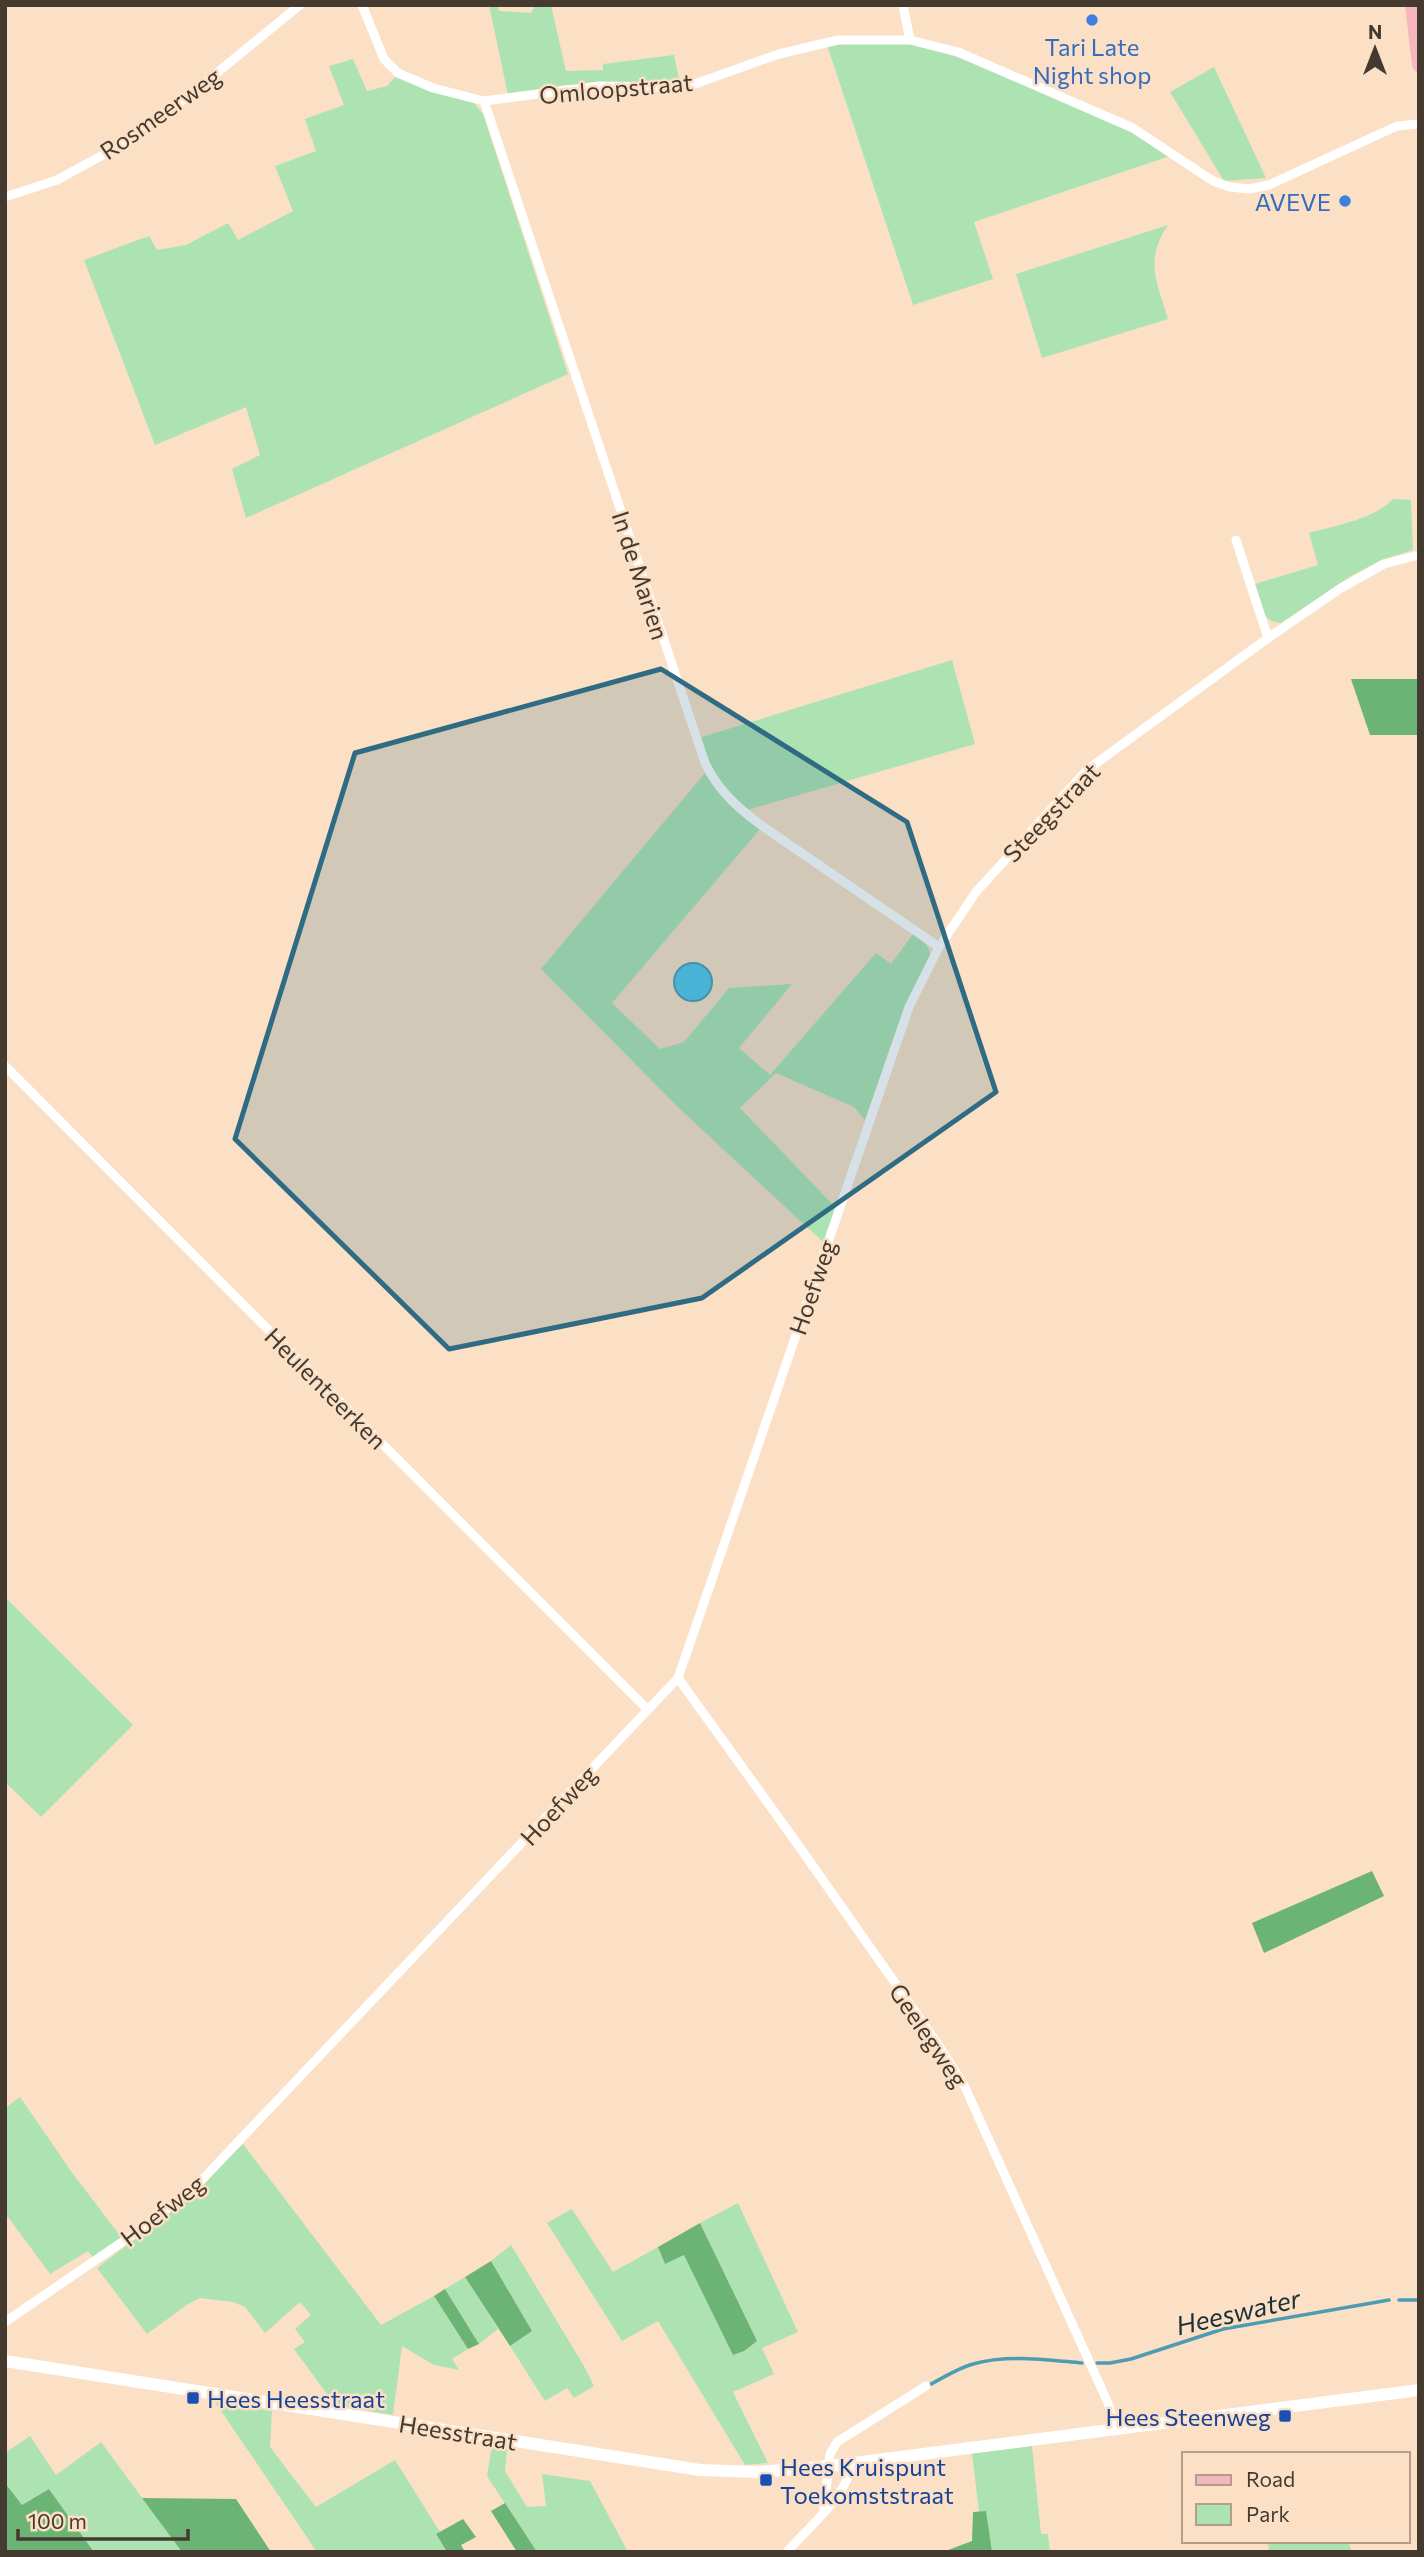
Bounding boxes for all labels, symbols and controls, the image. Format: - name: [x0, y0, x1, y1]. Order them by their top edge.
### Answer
- marker: Tari Late Night shop: [1084, 12, 1100, 28]
- north arrow: [1340, 14, 1410, 84]
- text: N: [1368, 20, 1382, 43]
- place label: Tari Late Night shop: [1033, 32, 1151, 89]
- street label: Rosmeerweg: [94, 61, 226, 165]
- street label: Omloopstraat: [538, 67, 694, 109]
- place label: AVEVE: [1255, 187, 1331, 216]
- marker: AVEVE: [1337, 193, 1353, 209]
- street label: In de Marien: [607, 507, 675, 643]
- street label: Steegstraat: [997, 756, 1106, 868]
- street label: Hoefweg: [782, 1236, 842, 1338]
- street label: Heulenteerken: [259, 1321, 393, 1455]
- street label: Hoefweg: [514, 1759, 602, 1851]
- street label: Geelegweg: [884, 1978, 974, 2092]
- street label: Hoefweg: [114, 2168, 210, 2252]
- water label: Heeswater: [1173, 2281, 1305, 2340]
- place label: Hees Heesstraat: [207, 2384, 385, 2413]
- marker: Hees Heesstraat: [185, 2390, 201, 2406]
- place label: Hees Steenweg: [1105, 2402, 1271, 2431]
- street label: Heesstraat: [397, 2408, 519, 2456]
- marker: Hees Steenweg: [1277, 2408, 1293, 2424]
- place label: Hees Kruispunt Toekomststraat: [780, 2452, 954, 2509]
- legend: [1182, 2452, 1410, 2543]
- text: Road: [1246, 2466, 1295, 2491]
- marker: Hees Kruispunt Toekomststraat: [758, 2472, 774, 2488]
- scale bar: [18, 2498, 187, 2542]
- text: Park: [1246, 2501, 1290, 2526]
- text: 100 m: [28, 2508, 87, 2533]

